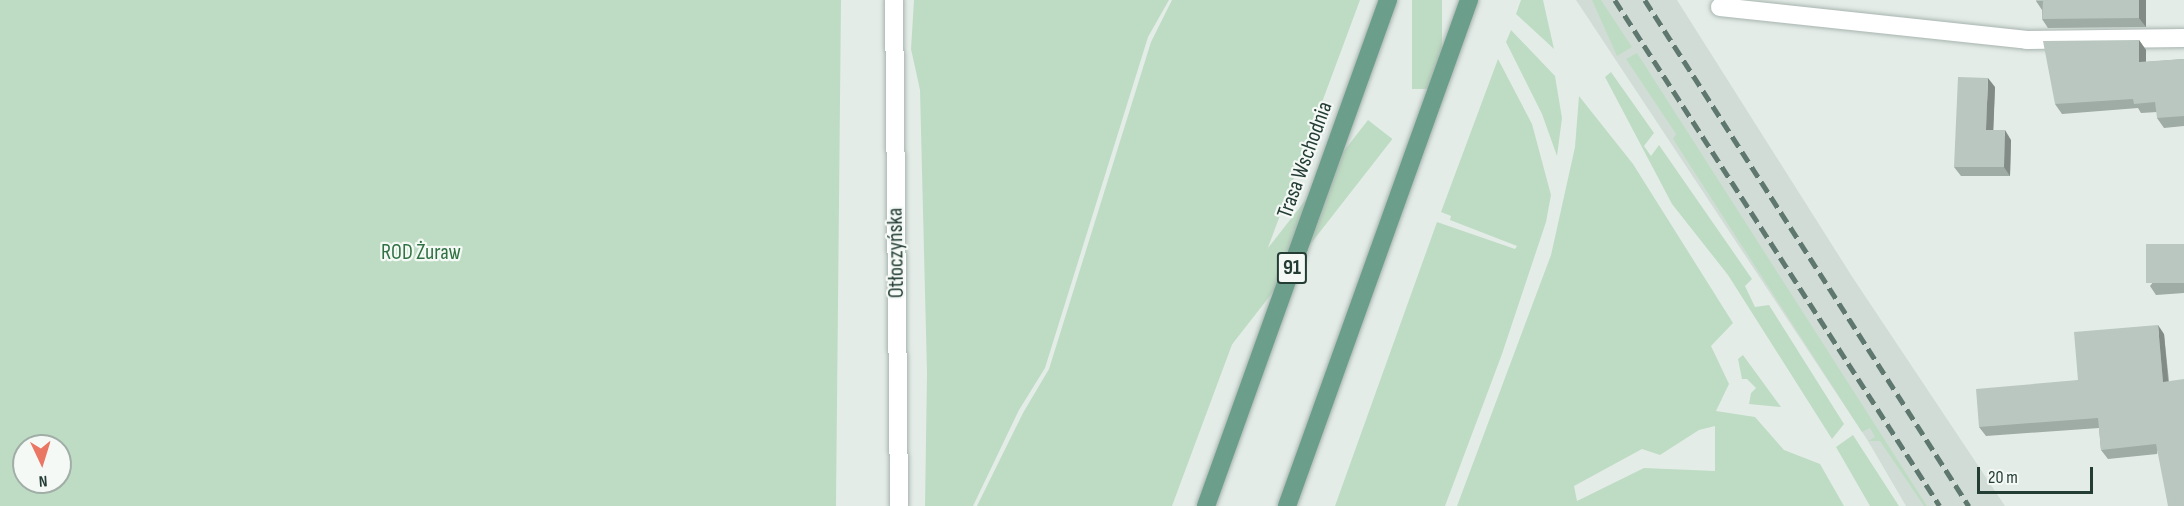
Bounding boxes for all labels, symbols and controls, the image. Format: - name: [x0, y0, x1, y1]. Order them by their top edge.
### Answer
- street label: Trasa Wschodnia: [1272, 98, 1338, 222]
- street label: Otłoczyńska: [882, 208, 910, 298]
- park label: ROD Żuraw: [381, 240, 461, 266]
- road number: 91: [1276, 250, 1308, 286]
- north arrow: [12, 434, 72, 494]
- scale bar: [1980, 455, 2096, 493]
- text: 20 m: [1988, 467, 2018, 488]
- text: N: [38, 471, 48, 490]

